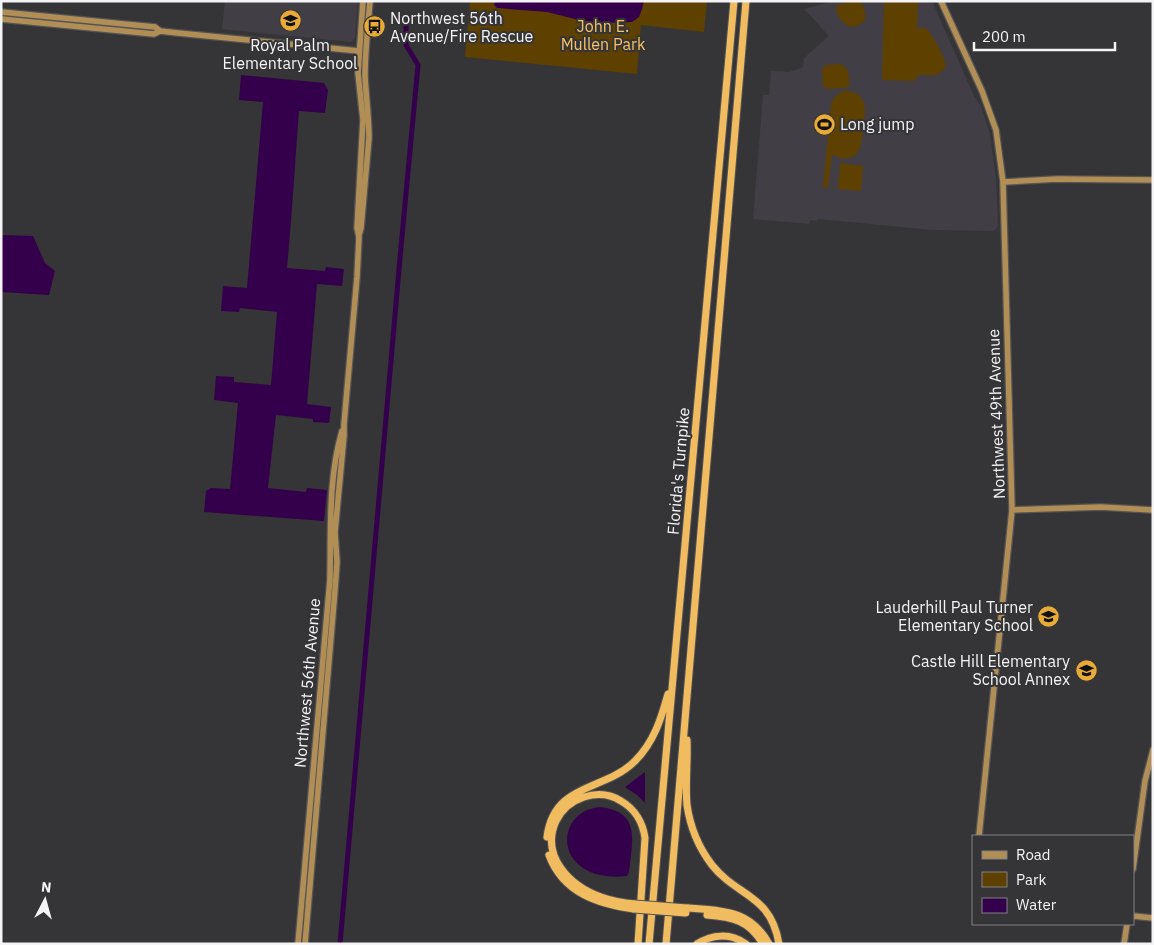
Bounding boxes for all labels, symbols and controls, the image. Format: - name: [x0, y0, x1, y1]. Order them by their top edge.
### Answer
- place label: Northwest 56th Avenue/Fire Rescue: [390, 8, 534, 46]
- school or university icon: Royal Palm Elementary School: [278, 9, 302, 33]
- bus stop icon: Northwest 56th Avenue/Fire Rescue: [362, 15, 386, 39]
- park label: John E. Mullen Park: [561, 16, 646, 54]
- scale bar: [974, 20, 1115, 52]
- text: 200 m: [982, 27, 1026, 46]
- place label: Royal Palm Elementary School: [223, 35, 357, 73]
- sports icon: Long jump: [812, 112, 836, 136]
- place label: Long jump: [840, 114, 914, 134]
- street label: Northwest 49th Avenue: [983, 328, 1009, 499]
- street label: Florida's Turnpike: [662, 406, 694, 536]
- street label: Northwest 56th Avenue: [290, 597, 324, 769]
- place label: Lauderhill Paul Turner Elementary School: [876, 597, 1033, 635]
- school or university icon: Lauderhill Paul Turner Elementary School: [1037, 604, 1061, 628]
- place label: Castle Hill Elementary School Annex: [911, 651, 1070, 689]
- school or university icon: Castle Hill Elementary School Annex: [1074, 658, 1098, 682]
- legend: [972, 835, 1134, 925]
- text: Road: [1016, 845, 1051, 864]
- text: Park: [1016, 870, 1046, 889]
- north arrow: [20, 875, 70, 925]
- text: N: [40, 878, 52, 897]
- text: Water: [1016, 895, 1057, 914]

